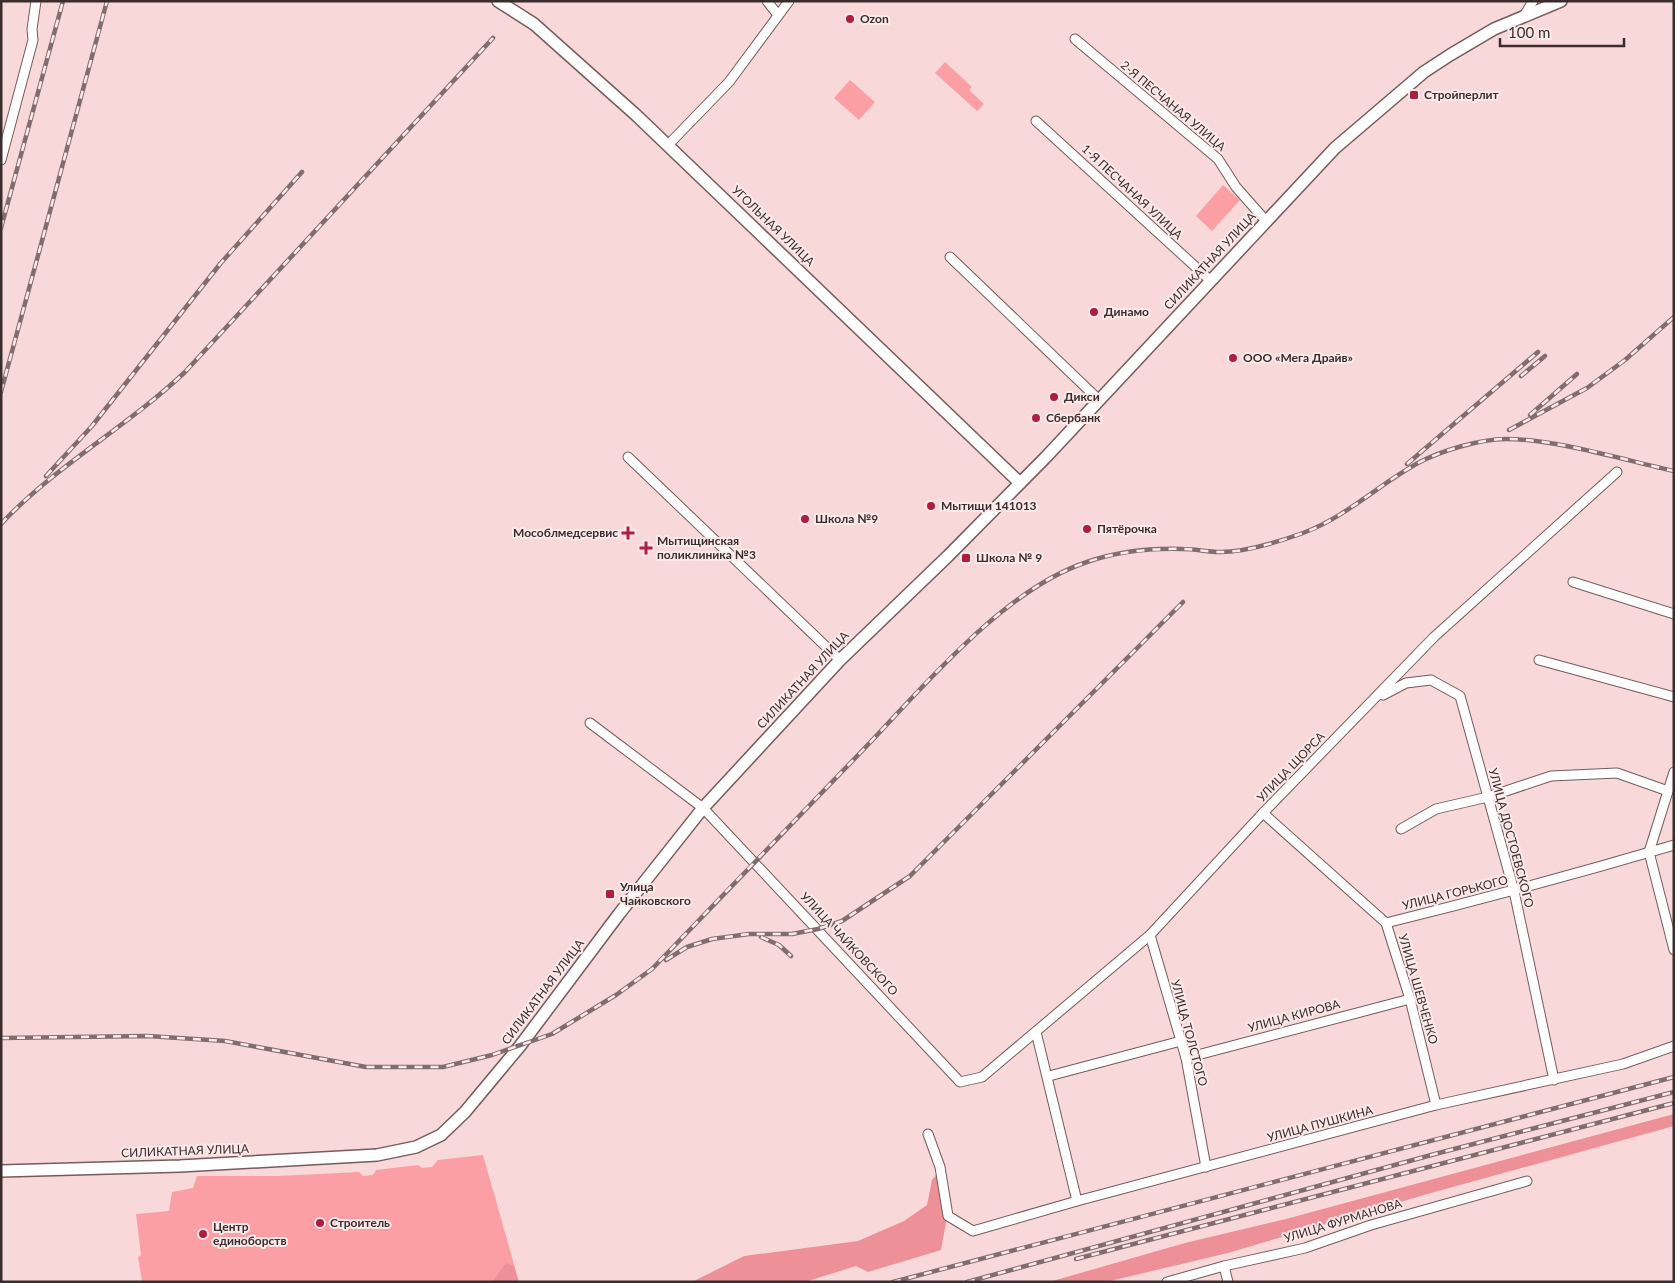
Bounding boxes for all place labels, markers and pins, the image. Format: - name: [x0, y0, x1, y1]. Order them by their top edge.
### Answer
- place label: Ozon: [860, 11, 889, 26]
- marker: Ozon: [844, 13, 856, 25]
- place label: Стройперлит: [1424, 87, 1500, 102]
- marker: Стройперлит: [1408, 89, 1420, 101]
- place label: Динамо: [1104, 304, 1149, 319]
- marker: Динамо: [1088, 306, 1100, 318]
- place label: ООО «Мега Драйв»: [1243, 350, 1353, 365]
- marker: ООО «Мега Драйв»: [1227, 352, 1239, 364]
- place label: Дикси: [1064, 389, 1100, 404]
- marker: Дикси: [1048, 391, 1060, 403]
- place label: Сбербанк: [1046, 410, 1101, 425]
- marker: Сбербанк: [1030, 412, 1042, 424]
- place label: Мытищи 141013: [941, 498, 1037, 513]
- marker: Мытищи 141013: [925, 500, 937, 512]
- place label: Школа №9: [815, 511, 878, 526]
- marker: Школа №9: [799, 513, 811, 525]
- place label: Пятёрочка: [1097, 521, 1157, 536]
- marker: Пятёрочка: [1081, 523, 1093, 535]
- place label: Мособлмедсервис: [513, 525, 618, 540]
- marker: Мособлмедсервис: [622, 527, 634, 539]
- place label: Мытищинская поликлиника №3: [657, 533, 756, 562]
- marker: Мытищинская поликлиника №3: [639, 541, 653, 555]
- place label: Школа № 9: [976, 550, 1042, 565]
- marker: Школа № 9: [960, 552, 972, 564]
- place label: Улица Чайковского: [619, 879, 691, 908]
- marker: Улица Чайковского: [604, 888, 616, 900]
- place label: Строитель: [330, 1215, 390, 1230]
- marker: Строитель: [314, 1217, 326, 1229]
- place label: Центр единоборств: [213, 1219, 286, 1248]
- marker: Центр единоборств: [197, 1228, 209, 1240]

